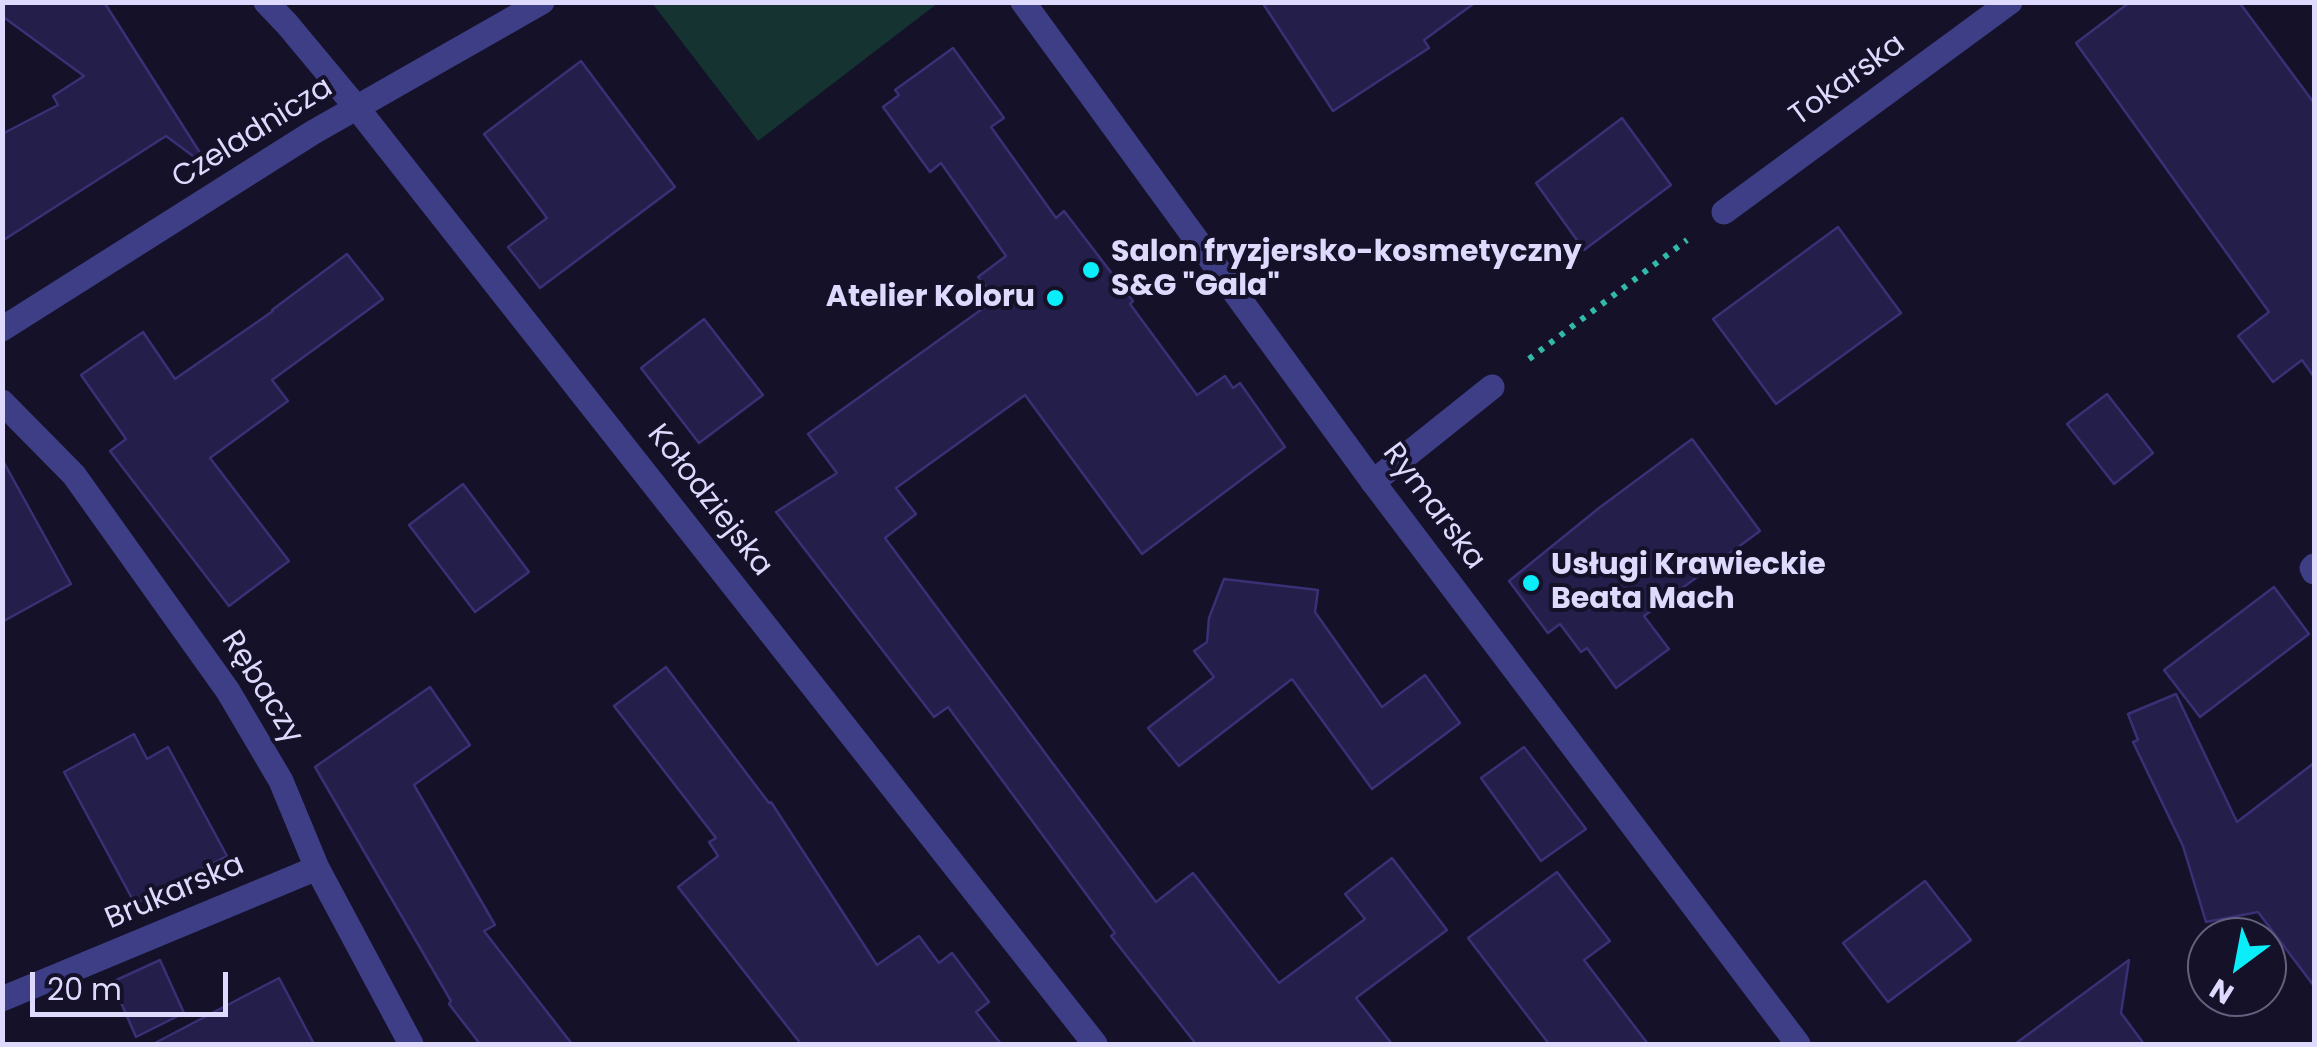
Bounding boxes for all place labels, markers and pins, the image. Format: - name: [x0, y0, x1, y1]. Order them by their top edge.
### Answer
- place label: Salon fryzjersko-kosmetyczny S&G "Gala": [1111, 235, 1582, 306]
- marker: Salon fryzjersko-kosmetyczny S&G "Gala": [1080, 259, 1102, 281]
- place label: Atelier Koloru: [826, 280, 1035, 316]
- marker: Atelier Koloru: [1044, 287, 1066, 309]
- place label: Usługi Krawieckie Beata Mach: [1551, 548, 1826, 618]
- marker: Usługi Krawieckie Beata Mach: [1520, 572, 1542, 594]

